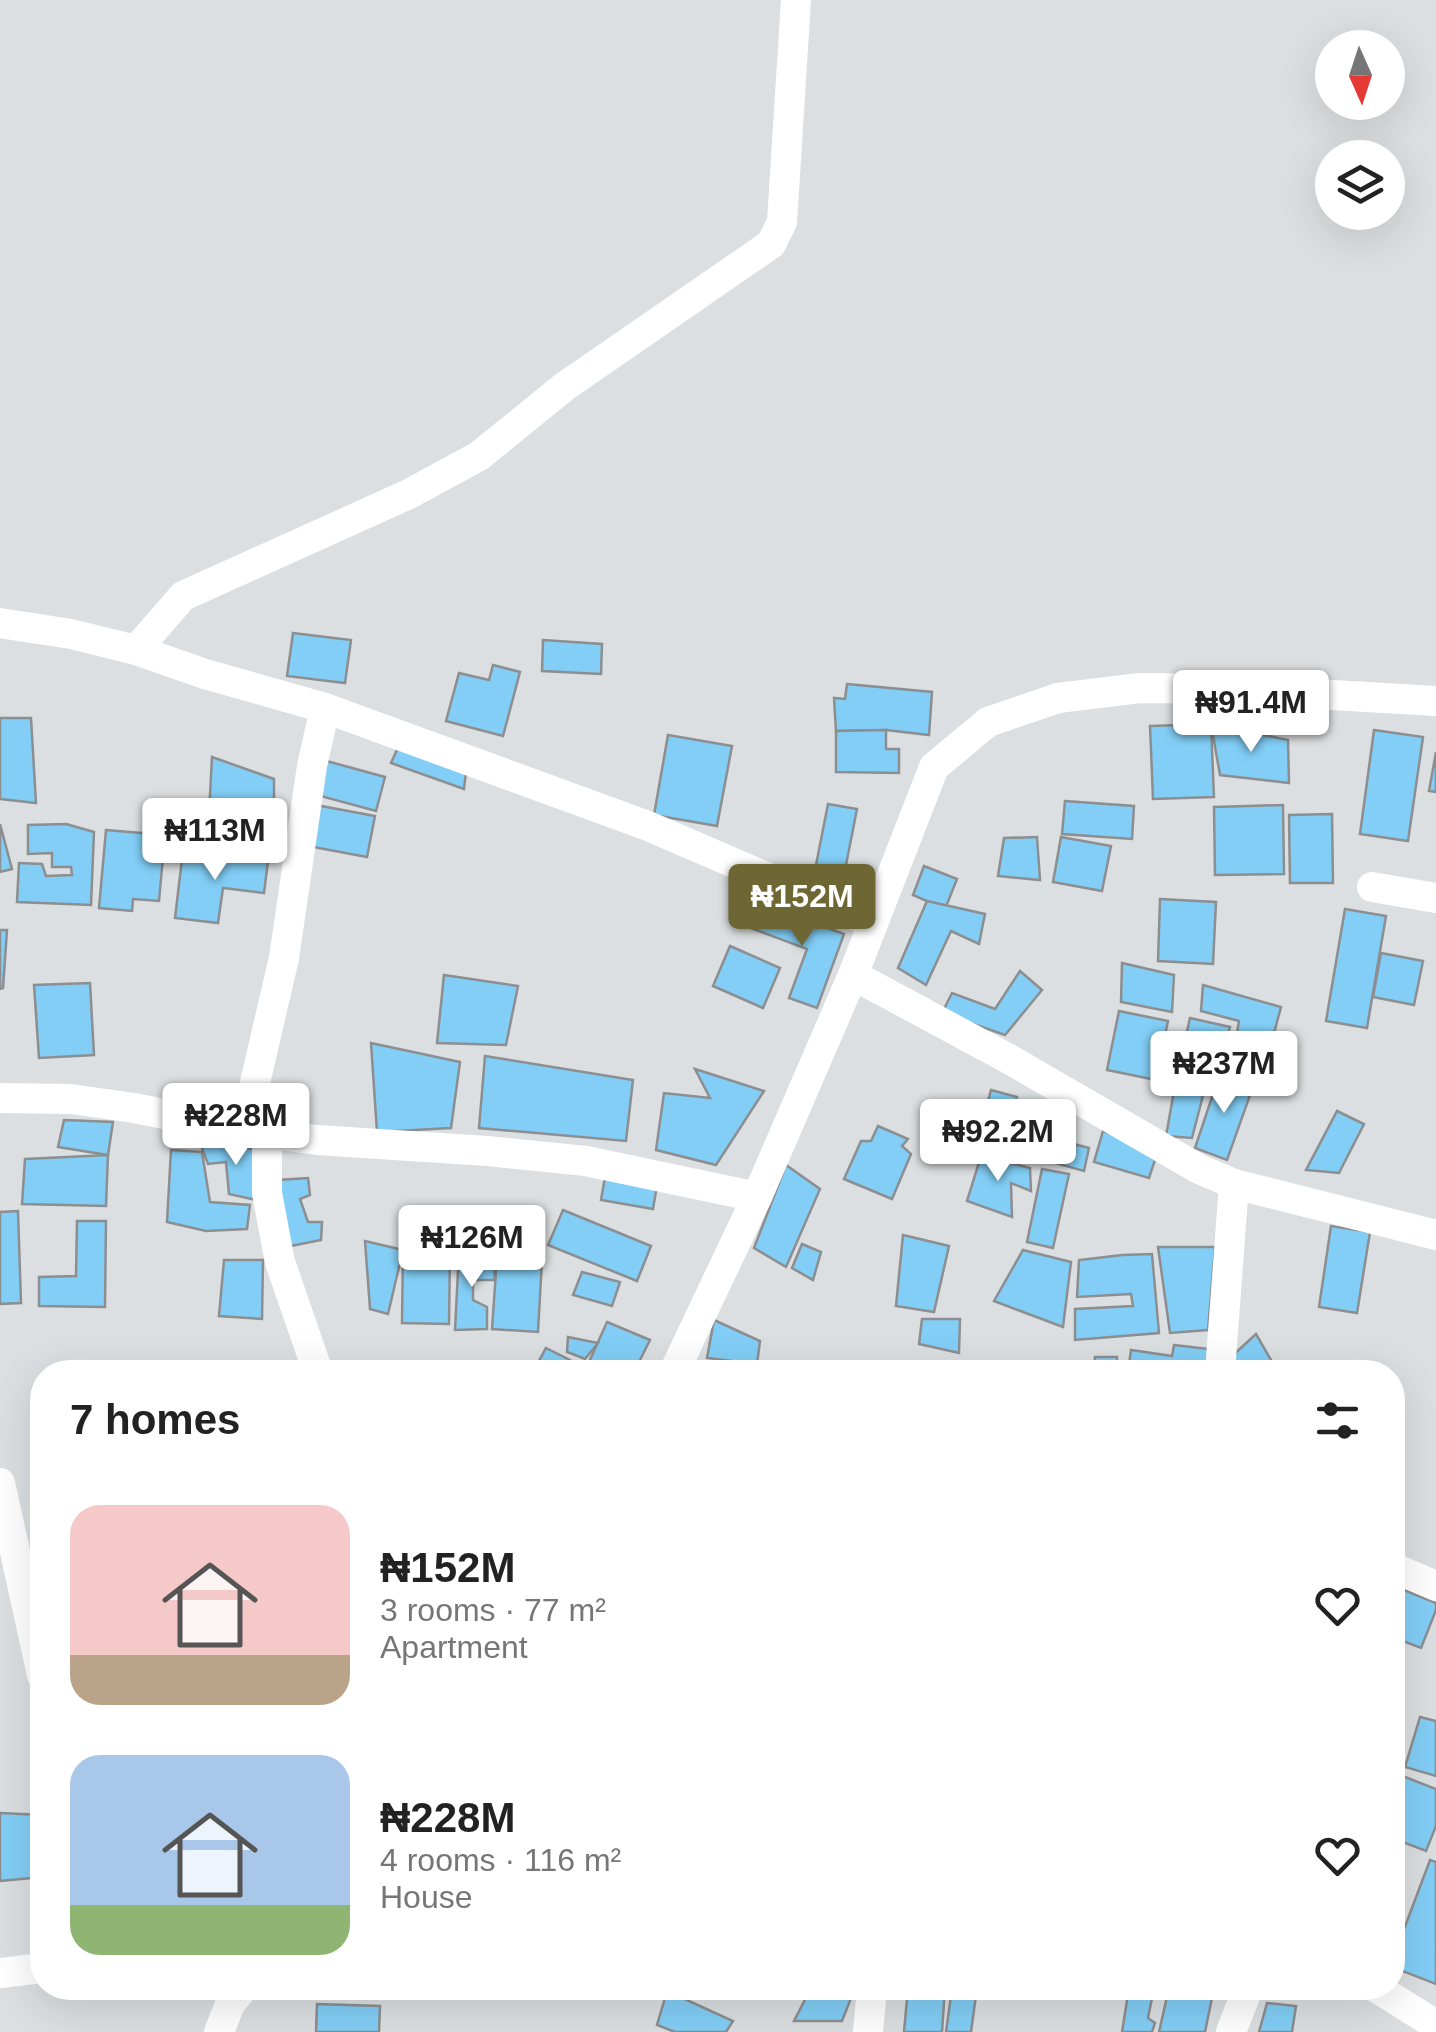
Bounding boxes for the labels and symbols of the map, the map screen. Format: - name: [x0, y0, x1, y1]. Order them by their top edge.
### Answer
- north arrow: [1315, 30, 1405, 120]
- pin: ₦91.4M: [1170, 670, 1332, 755]
- pin: ₦113M: [145, 798, 285, 883]
- pin: ₦152M: [732, 864, 872, 949]
- pin: ₦237M: [1154, 1031, 1294, 1116]
- pin: ₦228M: [166, 1083, 306, 1168]
- pin: ₦92.2M: [917, 1099, 1079, 1184]
- pin: ₦126M: [402, 1205, 542, 1290]

